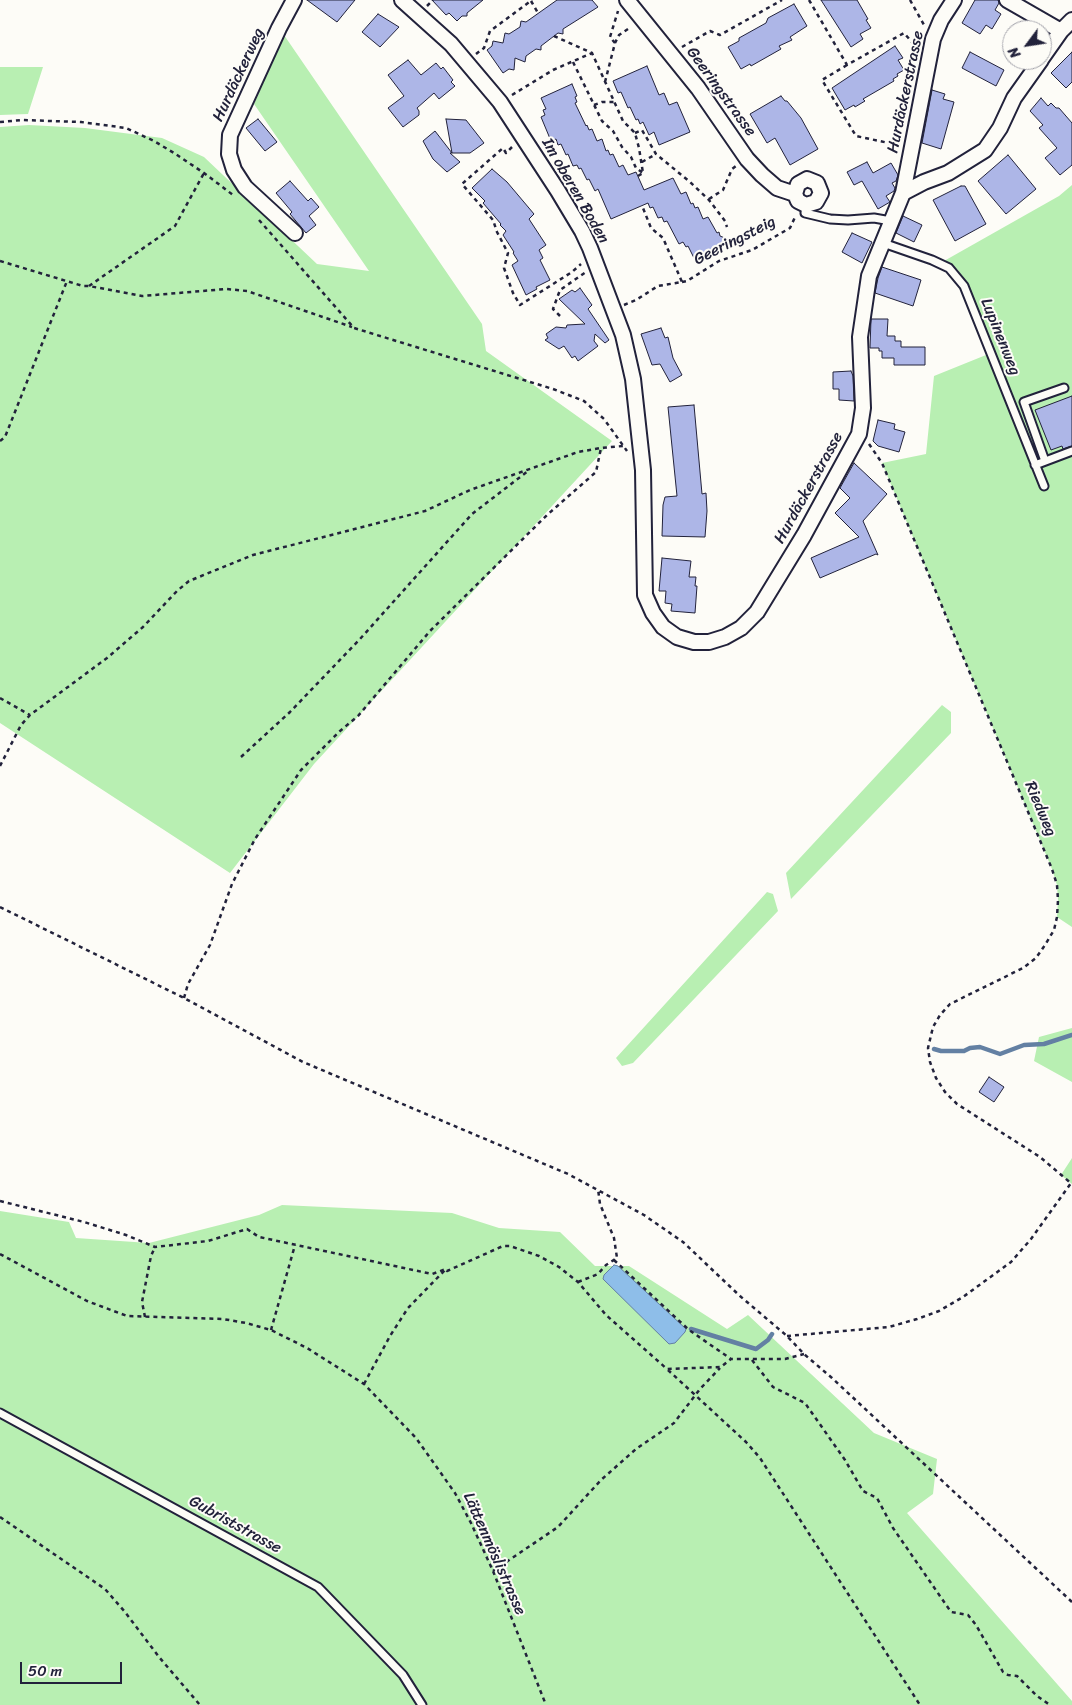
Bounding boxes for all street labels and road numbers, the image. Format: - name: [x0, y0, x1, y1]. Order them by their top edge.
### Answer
- street label: Hurdäckerweg: [209, 25, 269, 125]
- street label: Hurdäckerstrasse: [884, 29, 928, 155]
- street label: Geeringstrasse: [682, 43, 760, 141]
- street label: Im oberen Boden: [537, 135, 613, 247]
- street label: Geeringsteig: [691, 212, 779, 270]
- street label: Lupinenweg: [976, 296, 1024, 378]
- street label: Hurdäckerstrasse: [770, 429, 848, 547]
- street label: Riedweg: [1020, 779, 1060, 839]
- street label: Lättenmöslistrasse: [458, 1490, 530, 1618]
- street label: Gubriststrasse: [186, 1492, 284, 1558]

